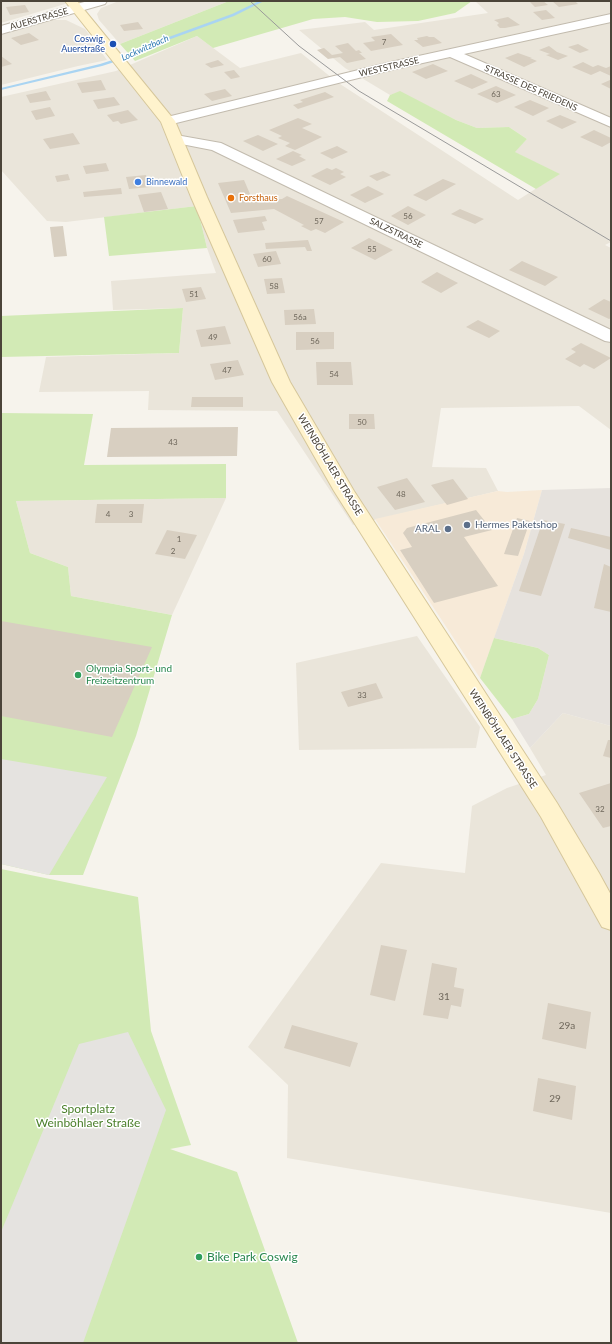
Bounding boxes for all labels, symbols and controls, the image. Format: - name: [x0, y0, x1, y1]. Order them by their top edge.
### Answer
- street label: AUERSTRASSE: [9, 5, 69, 33]
- water label: Lockwitzbach: [120, 33, 170, 63]
- place label: Coswig, Auerstraße: [61, 34, 105, 55]
- house number: 7: [382, 37, 386, 47]
- marker: Coswig, Auerstraße: [108, 39, 118, 49]
- street label: WESTSTRASSE: [358, 55, 420, 79]
- street label: STRASSE DES FRIEDENS: [483, 63, 579, 113]
- house number: 63: [491, 89, 501, 99]
- marker: Binnewald: [133, 177, 143, 187]
- place label: Binnewald: [146, 177, 187, 187]
- marker: Forsthaus: [226, 193, 236, 203]
- place label: Forsthaus: [239, 193, 278, 203]
- house number: 56: [403, 211, 413, 221]
- street label: SALZSTRASSE: [368, 215, 424, 251]
- house number: 57: [314, 216, 324, 226]
- house number: 55: [367, 244, 377, 254]
- house number: 60: [262, 254, 272, 264]
- house number: 58: [269, 281, 279, 291]
- house number: 51: [189, 289, 199, 299]
- house number: 56a: [293, 312, 307, 322]
- house number: 49: [208, 332, 218, 342]
- house number: 56: [310, 336, 320, 346]
- house number: 47: [222, 365, 232, 375]
- house number: 54: [329, 369, 339, 379]
- street label: WEINBÖHLAER STRASSE: [295, 412, 365, 518]
- house number: 50: [357, 417, 367, 427]
- house number: 43: [168, 437, 178, 447]
- house number: 48: [396, 489, 406, 499]
- house number: 4: [106, 509, 110, 519]
- house number: 3: [129, 509, 133, 519]
- place label: Hermes Paketshop: [475, 519, 557, 531]
- marker: Hermes Paketshop: [462, 520, 472, 530]
- place label: ARAL: [415, 523, 440, 535]
- marker: ARAL: [443, 524, 453, 534]
- house number: 1: [177, 534, 181, 544]
- house number: 2: [171, 546, 175, 556]
- place label: Olympia Sport- und Freizeitzentrum: [86, 663, 172, 686]
- marker: Olympia Sport- und Freizeitzentrum: [73, 670, 83, 680]
- street label: WEINBÖHLAER STRASSE: [466, 687, 540, 791]
- house number: 33: [357, 690, 367, 700]
- house number: 32: [595, 804, 605, 814]
- house number: 31: [438, 991, 450, 1003]
- house number: 29a: [559, 1020, 575, 1032]
- house number: 29: [549, 1093, 561, 1105]
- park label: Sportplatz Weinböhlaer Straße: [36, 1102, 140, 1130]
- place label: Bike Park Coswig: [207, 1250, 298, 1264]
- marker: Bike Park Coswig: [194, 1252, 204, 1262]

